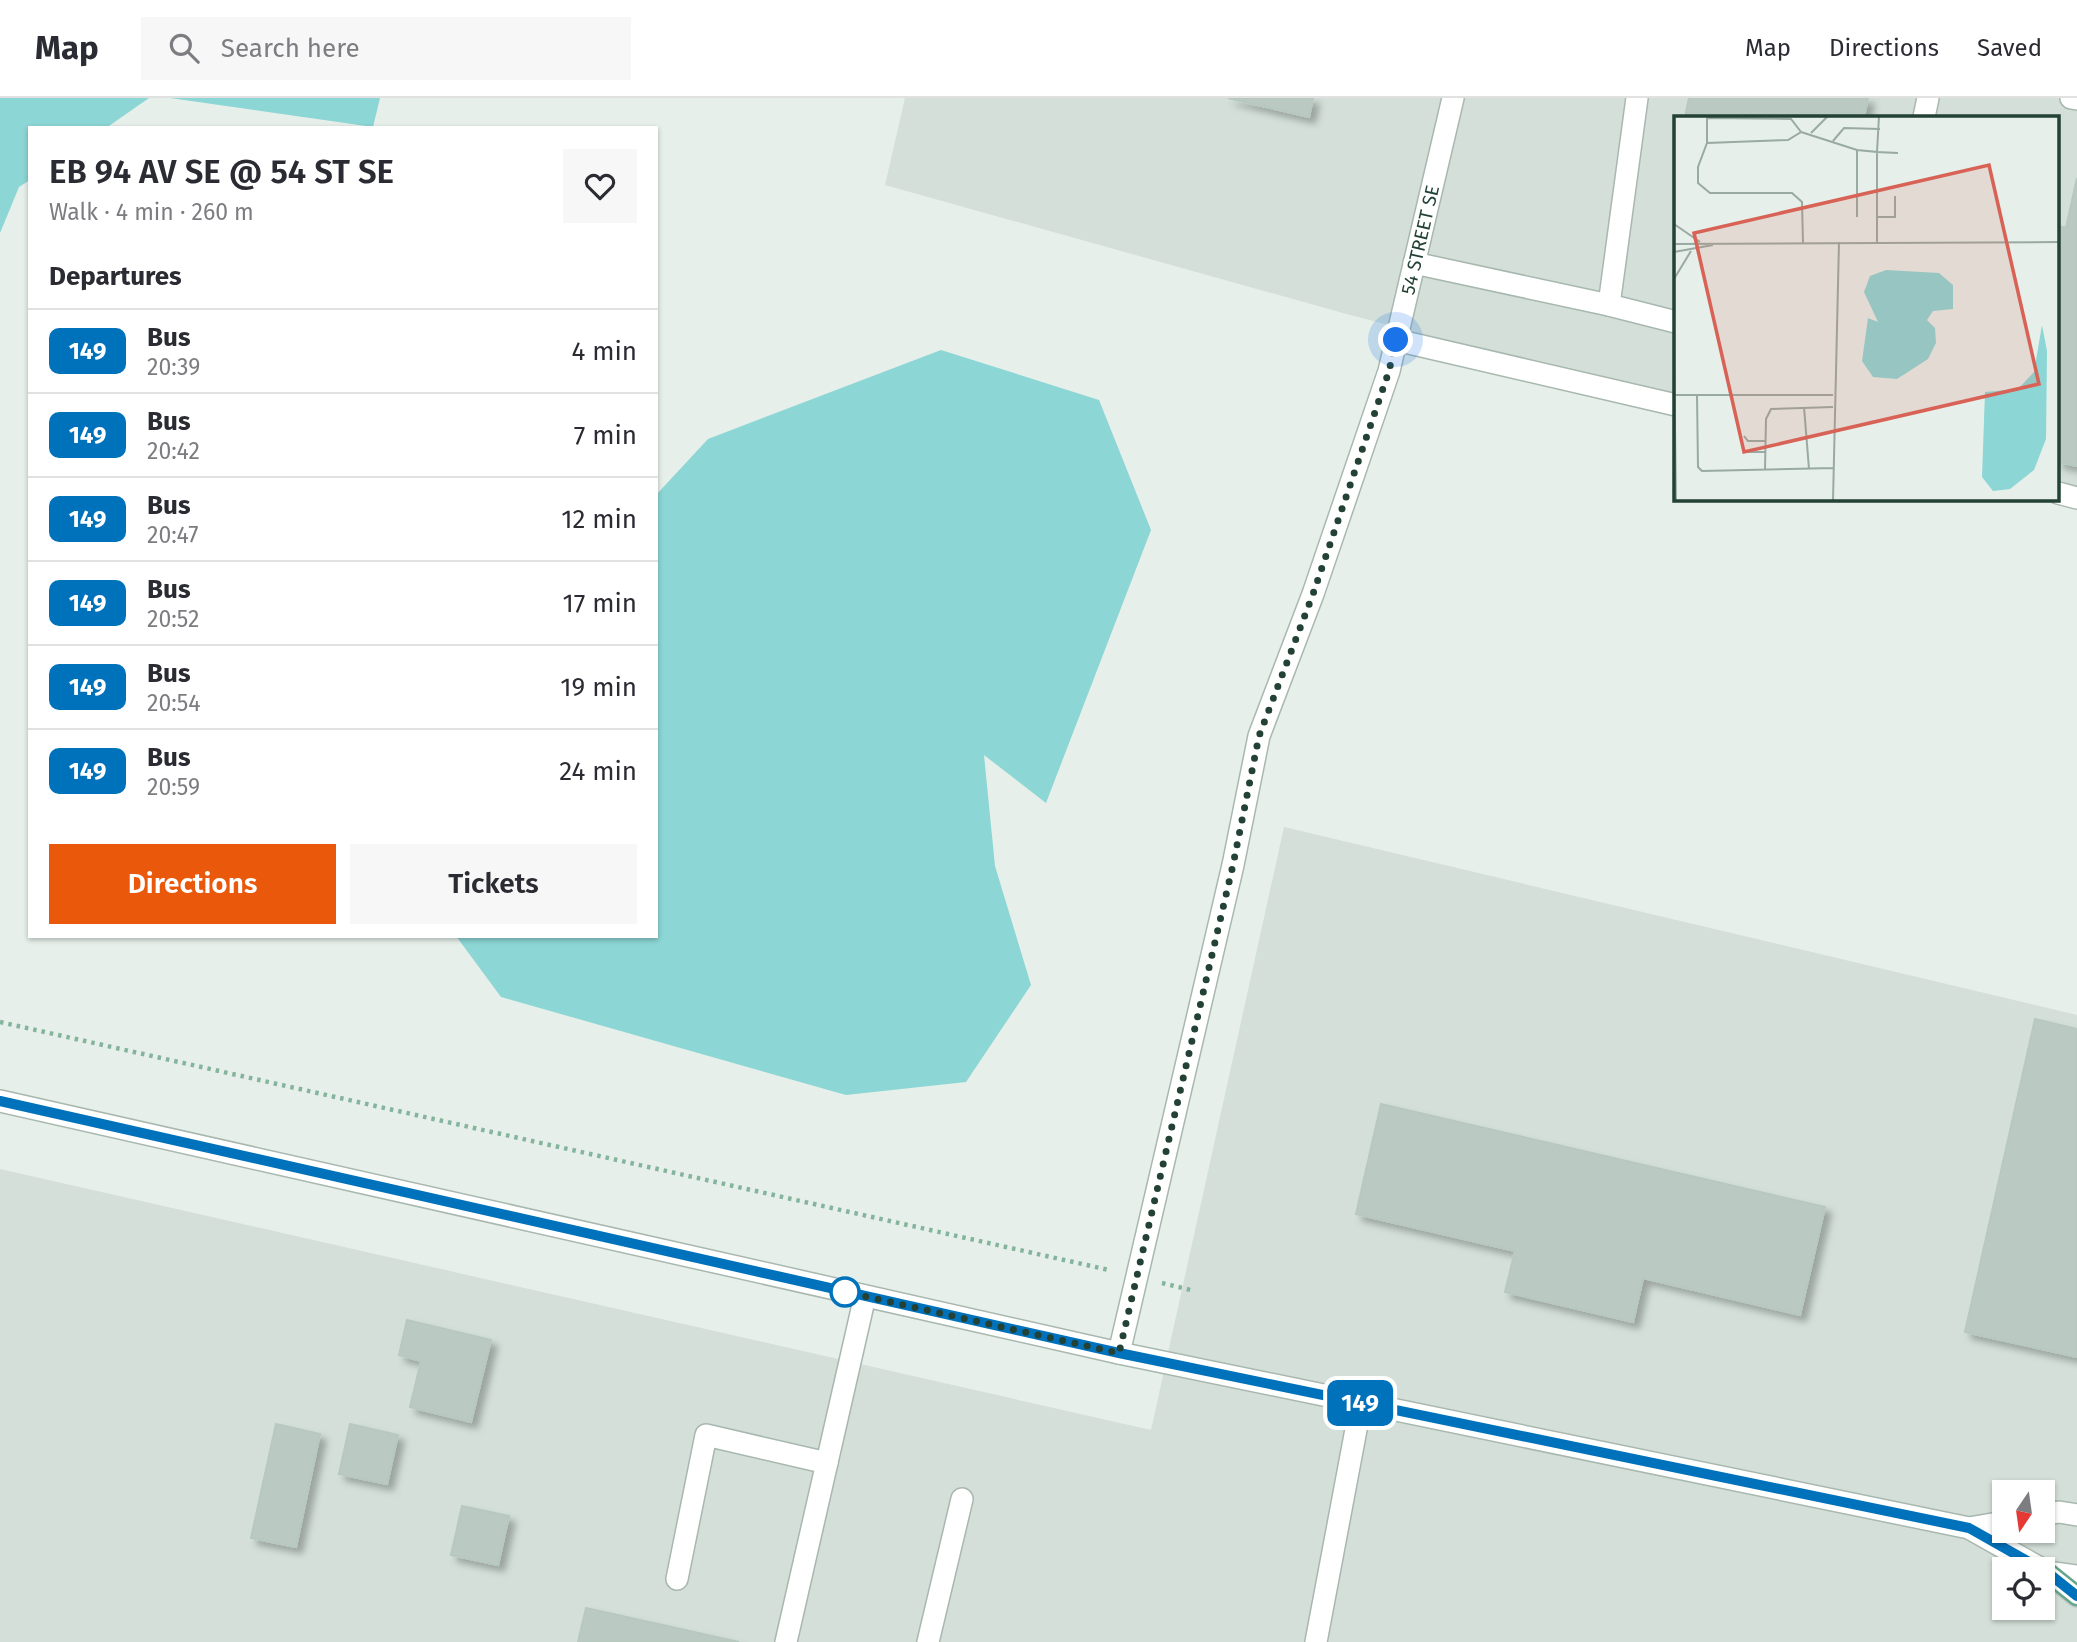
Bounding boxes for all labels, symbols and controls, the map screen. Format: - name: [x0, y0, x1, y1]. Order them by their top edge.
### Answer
- search box: [141, 17, 631, 80]
- text: Map: [35, 28, 99, 68]
- icon: search: [165, 29, 203, 67]
- text: Search here: [221, 33, 360, 64]
- text: Map: [1745, 34, 1791, 62]
- text: Directions: [1829, 34, 1939, 62]
- text: Saved: [1977, 34, 2042, 62]
- inset map: [1674, 116, 2060, 500]
- button: heart: [563, 149, 637, 223]
- text: EB 94 AV SE @ 54 ST SE: [49, 152, 394, 192]
- street label: 54 STREET SE: [1396, 183, 1444, 297]
- text: Walk · 4 min · 260 m: [49, 198, 254, 226]
- text: Departures: [49, 261, 182, 292]
- text: Bus: [147, 322, 190, 353]
- your location: [1378, 322, 1413, 357]
- text: 4 min: [571, 336, 637, 367]
- text: 149: [69, 337, 106, 365]
- text: 20:39: [147, 353, 200, 381]
- text: Bus: [147, 406, 190, 437]
- text: 7 min: [574, 420, 637, 451]
- text: 149: [69, 421, 106, 449]
- text: 20:42: [147, 437, 200, 465]
- text: Bus: [147, 490, 190, 521]
- text: 12 min: [561, 504, 637, 535]
- text: 149: [69, 505, 106, 533]
- text: 20:47: [147, 521, 199, 549]
- text: Bus: [147, 574, 190, 605]
- text: 17 min: [562, 588, 637, 619]
- text: 149: [69, 589, 106, 617]
- text: 20:52: [147, 605, 199, 633]
- text: Bus: [147, 658, 190, 689]
- text: 19 min: [560, 672, 637, 703]
- text: 149: [69, 673, 106, 701]
- text: 20:54: [147, 689, 201, 717]
- text: Bus: [147, 742, 190, 773]
- text: 24 min: [559, 756, 637, 787]
- text: 149: [69, 757, 106, 785]
- text: 20:59: [147, 773, 200, 801]
- button: Directions: [49, 844, 336, 924]
- button: Tickets: [350, 844, 637, 924]
- unlabelled marker: [830, 1277, 860, 1307]
- line badge: 149: [1320, 1380, 1400, 1426]
- text: 149: [1341, 1389, 1379, 1417]
- north arrow: [1992, 1480, 2054, 1544]
- map controls: [1992, 1480, 2055, 1620]
- button: locate: [1992, 1557, 2055, 1620]

